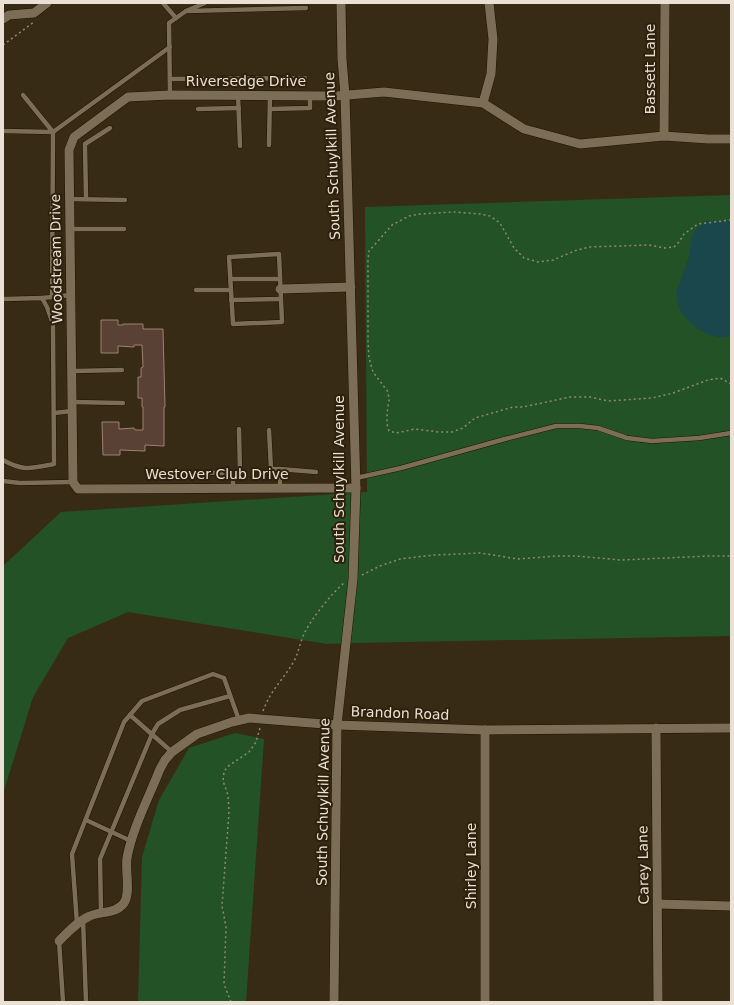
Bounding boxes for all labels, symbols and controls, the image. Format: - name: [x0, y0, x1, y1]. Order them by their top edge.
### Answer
- street label: Bassett Lane: [642, 24, 658, 114]
- street label: South Schuylkill Avenue: [321, 72, 343, 240]
- street label: Riversedge Drive: [186, 73, 306, 89]
- street label: Woodstream Drive: [47, 194, 65, 324]
- street label: South Schuylkill Avenue: [331, 395, 347, 563]
- street label: Westover Club Drive: [145, 466, 289, 482]
- street label: Brandon Road: [350, 703, 450, 723]
- street label: South Schuylkill Avenue: [314, 718, 332, 886]
- street label: Shirley Lane: [463, 823, 479, 909]
- street label: Carey Lane: [634, 825, 652, 905]

